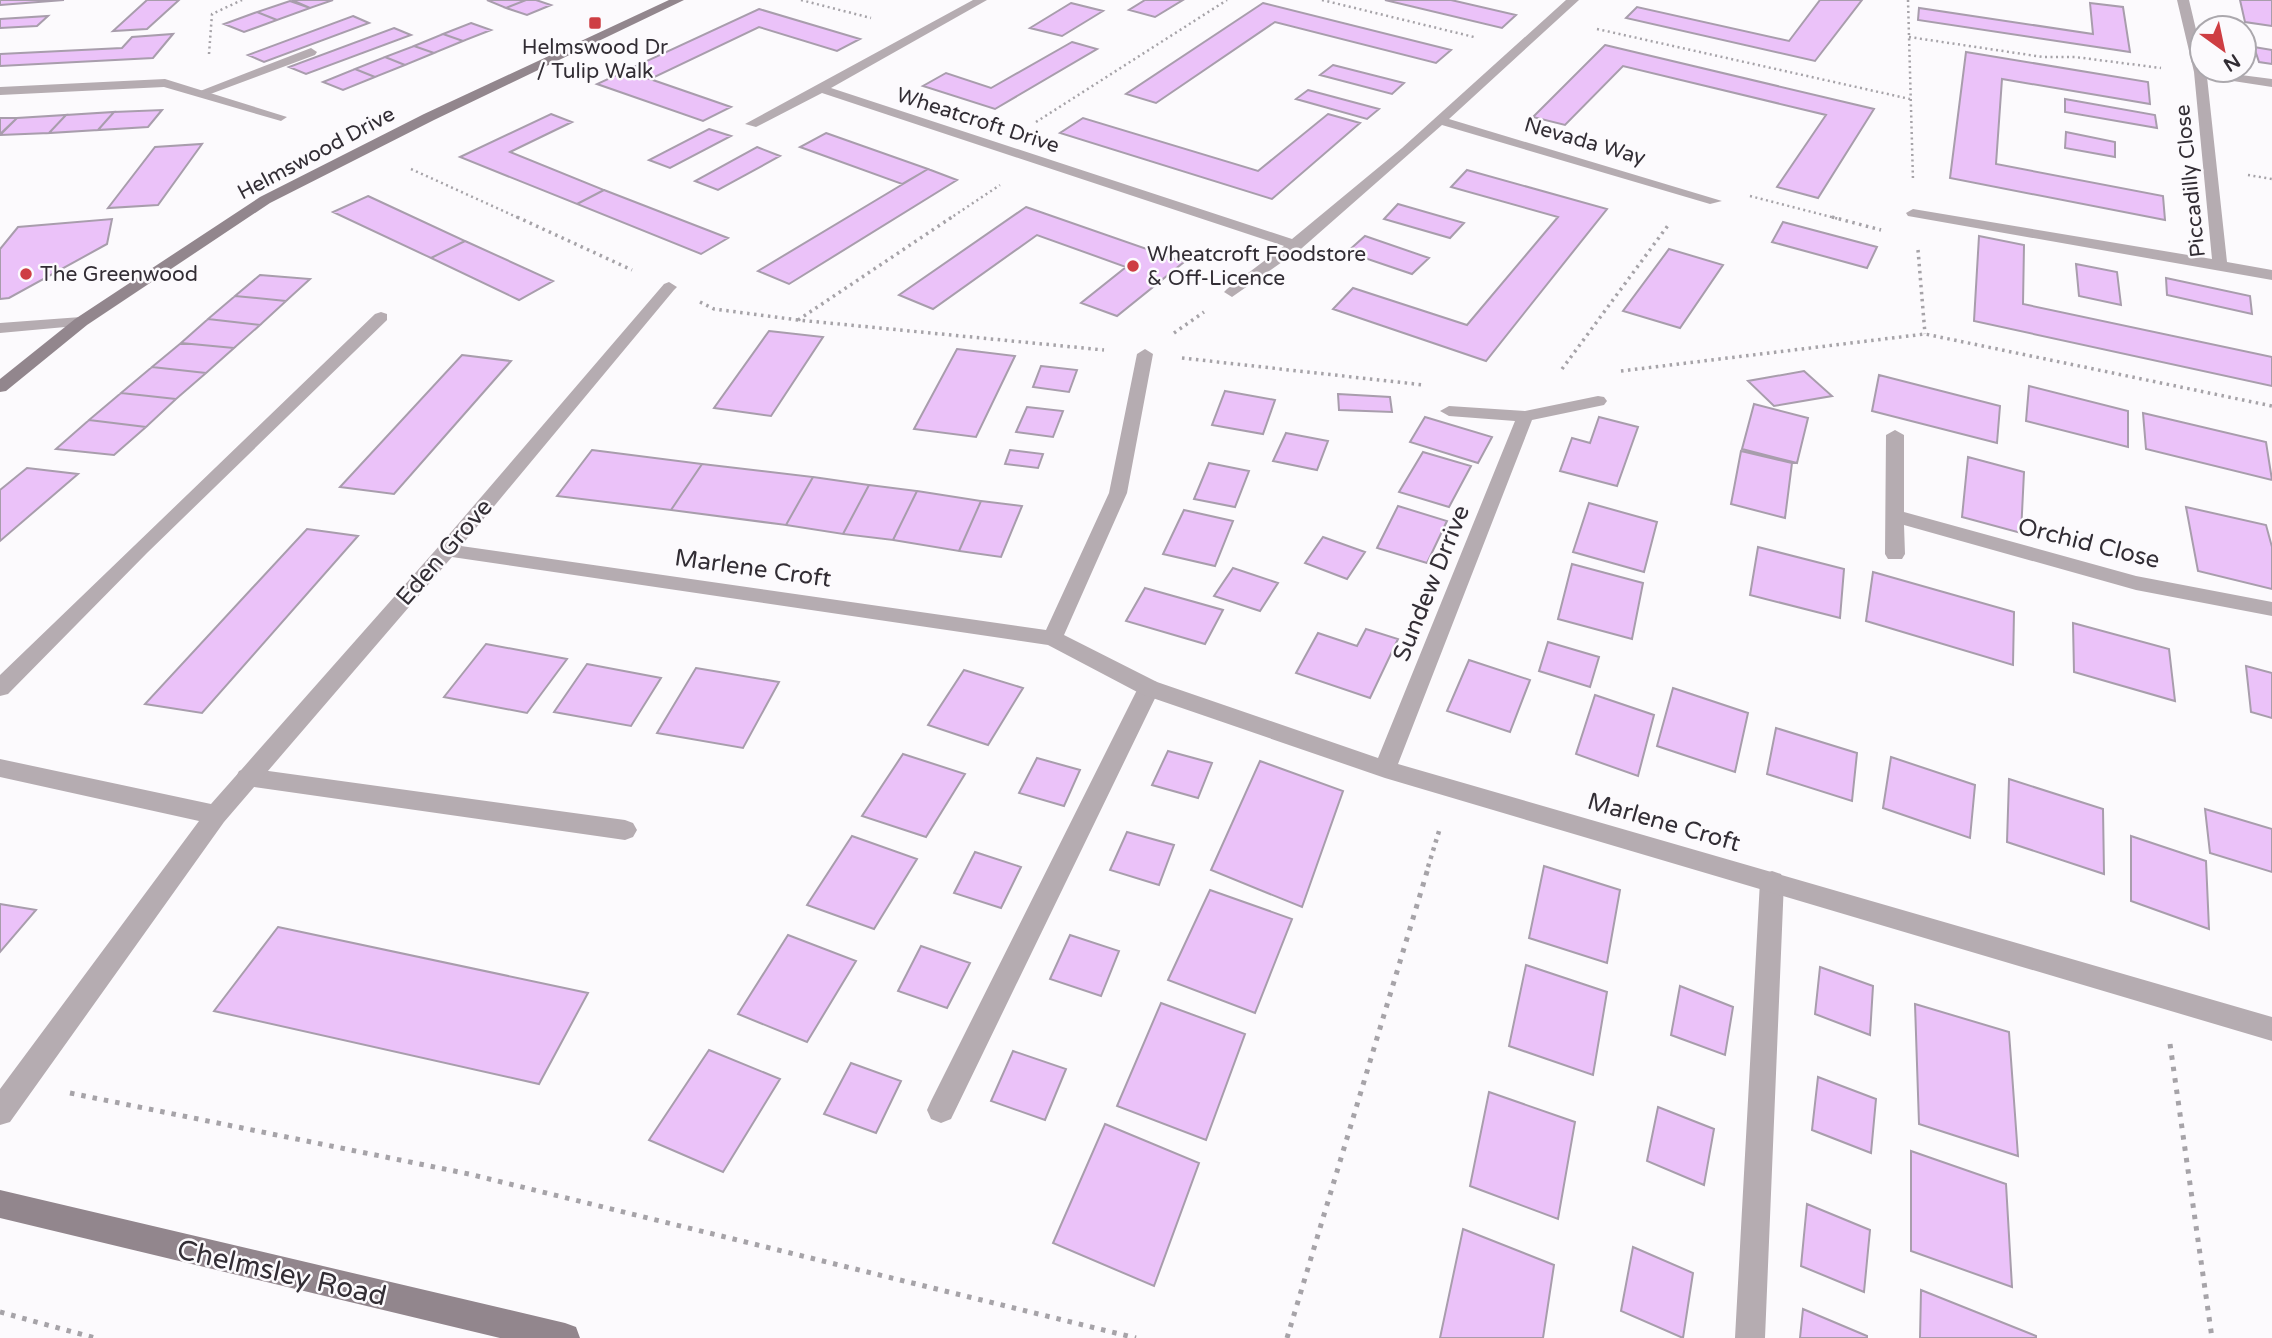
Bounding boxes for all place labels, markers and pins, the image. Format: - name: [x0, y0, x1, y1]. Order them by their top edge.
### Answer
- marker: Helmswood Dr / Tulip Walk: [587, 15, 603, 31]
- place label: Helmswood Dr / Tulip Walk: [522, 35, 668, 84]
- place label: Wheatcroft Foodstore & Off-Licence: [1147, 242, 1366, 291]
- marker: Wheatcroft Foodstore & Off-Licence: [1125, 258, 1141, 274]
- place label: The Greenwood: [40, 262, 198, 287]
- marker: The Greenwood: [18, 266, 34, 282]

